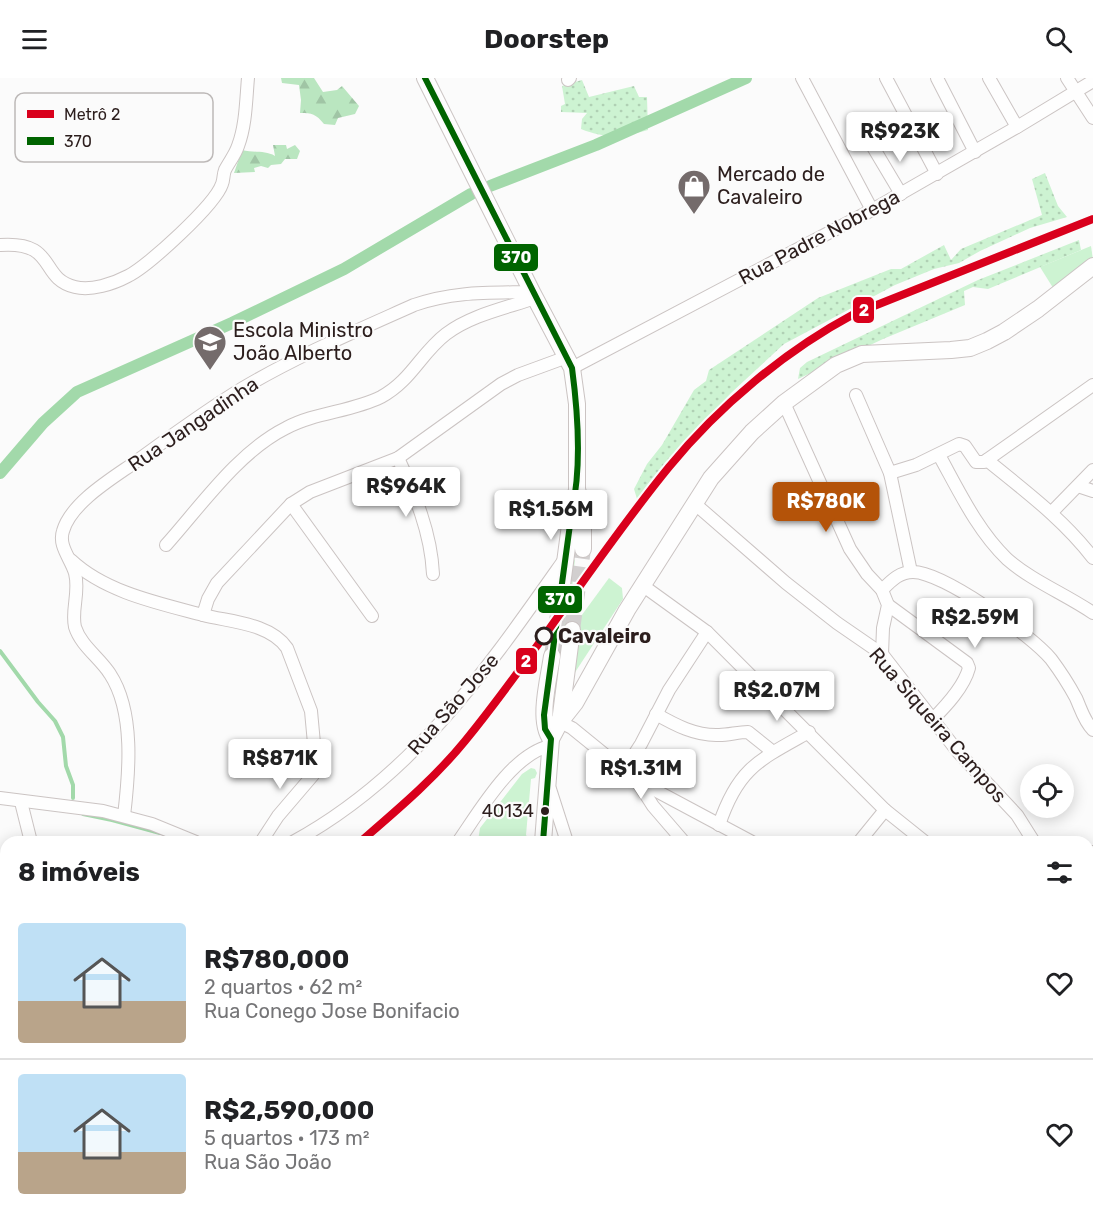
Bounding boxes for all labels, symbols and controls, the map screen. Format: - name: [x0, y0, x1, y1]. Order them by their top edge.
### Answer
- icon: menu: [18, 23, 51, 56]
- text: Doorstep: [484, 23, 609, 55]
- icon: search: [1042, 23, 1075, 56]
- legend: [15, 93, 213, 162]
- text: Metrô 2: [64, 105, 120, 124]
- pin: R$923K: [851, 112, 949, 163]
- text: R$923K: [860, 119, 940, 143]
- text: 370: [64, 132, 92, 151]
- place label: Mercado de Cavaleiro: [717, 162, 825, 209]
- shop icon: Mercado de Cavaleiro: [676, 168, 712, 215]
- street label: Rua Padre Nobrega: [734, 184, 904, 290]
- line badge: 370: [493, 243, 539, 272]
- text: 370: [501, 248, 531, 267]
- line badge: 2: [852, 296, 875, 324]
- text: 2: [859, 301, 869, 320]
- place label: Escola Ministro João Alberto: [233, 318, 373, 365]
- school or university icon: Escola Ministro João Alberto: [192, 324, 228, 371]
- street label: Rua Jangadinha: [123, 372, 263, 476]
- pin: R$964K: [357, 467, 455, 518]
- text: R$964K: [366, 474, 446, 498]
- pin: R$780K: [777, 482, 875, 533]
- text: R$780K: [786, 489, 866, 513]
- pin: R$1.56M: [496, 490, 606, 541]
- text: R$1.56M: [508, 497, 594, 521]
- line badge: 370: [537, 585, 583, 614]
- text: 370: [545, 590, 575, 609]
- pin: R$2.59M: [920, 598, 1030, 649]
- text: R$2.59M: [931, 605, 1019, 629]
- place label: Cavaleiro: [558, 624, 651, 648]
- marker: Cavaleiro: [535, 627, 553, 645]
- street label: Rua Siqueira Campos: [864, 643, 1012, 807]
- line badge: 2: [515, 647, 538, 675]
- street label: Rua São Jose: [402, 648, 504, 760]
- text: 2: [521, 652, 531, 671]
- pin: R$2.07M: [722, 671, 832, 722]
- text: R$2.07M: [733, 678, 821, 702]
- pin: R$871K: [231, 739, 329, 790]
- text: R$871K: [242, 746, 318, 770]
- pin: R$1.31M: [586, 749, 696, 800]
- text: R$1.31M: [600, 756, 682, 780]
- map controls: [1020, 764, 1074, 818]
- button: locate: [1020, 764, 1074, 818]
- place label: 40134: [482, 800, 534, 822]
- marker: 40134: [539, 805, 551, 817]
- icon: filters: [1043, 856, 1076, 889]
- text: 8 imóveis: [18, 857, 140, 888]
- text: R$780,000: [204, 944, 349, 975]
- icon: home: [66, 947, 138, 1019]
- icon: heart: [1043, 967, 1076, 1000]
- text: 2 quartos · 62 m²: [204, 975, 362, 999]
- text: Rua Conego Jose Bonifacio: [204, 999, 460, 1023]
- text: R$2,590,000: [204, 1095, 375, 1126]
- icon: home: [66, 1098, 138, 1170]
- icon: heart: [1043, 1118, 1076, 1151]
- text: 5 quartos · 173 m²: [204, 1126, 370, 1150]
- text: Rua São João: [204, 1150, 332, 1174]

